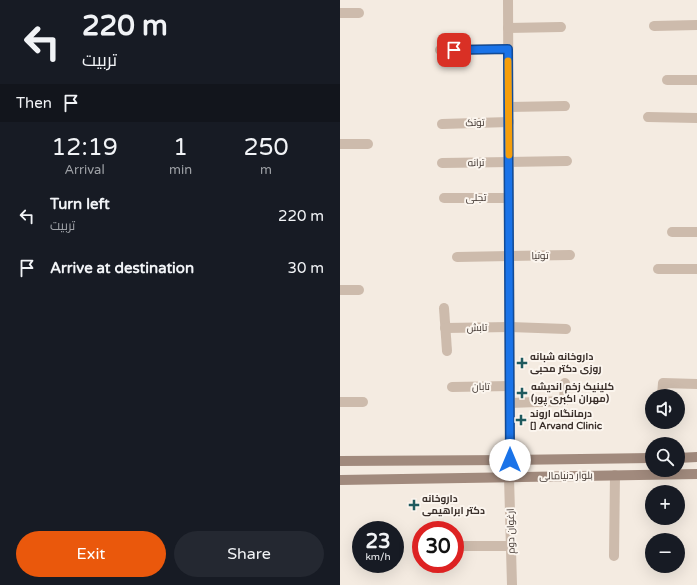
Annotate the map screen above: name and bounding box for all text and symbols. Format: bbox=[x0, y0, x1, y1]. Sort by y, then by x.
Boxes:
text: 220 m bbox=[82, 9, 168, 43]
icon: left bbox=[16, 16, 68, 68]
pin bbox=[437, 33, 471, 67]
icon: arrive bbox=[443, 39, 465, 61]
text: تربیت bbox=[82, 49, 117, 71]
icon: arrive bbox=[60, 92, 82, 114]
text: Then bbox=[16, 94, 52, 112]
street label: توتک bbox=[465, 117, 485, 129]
text: 12:19 bbox=[51, 133, 118, 162]
text: 1 bbox=[173, 133, 188, 162]
text: 250 bbox=[243, 133, 289, 162]
street label: ترانه bbox=[467, 157, 485, 169]
text: Arrival bbox=[64, 162, 105, 178]
text: min bbox=[169, 162, 192, 178]
text: m bbox=[260, 162, 272, 178]
street label: تجلی bbox=[466, 192, 487, 204]
text: Turn left bbox=[50, 195, 110, 213]
icon: left bbox=[16, 205, 38, 227]
text: 220 m bbox=[278, 207, 324, 225]
text: تربیت bbox=[50, 218, 75, 234]
street label: توتیا bbox=[531, 250, 549, 262]
icon: arrive bbox=[16, 257, 38, 279]
text: Arrive at destination bbox=[50, 259, 194, 277]
text: 30 m bbox=[287, 259, 324, 277]
street label: تابش bbox=[467, 322, 488, 334]
place label: داروخانه شبانه روزی دکتر محبی bbox=[530, 351, 601, 375]
marker: داروخانه شبانه روزی دکتر محبی bbox=[517, 358, 527, 368]
street label: تابان bbox=[472, 381, 490, 393]
place label: کلینیک زخم اندیشه (مهران اکبری پور) bbox=[531, 381, 614, 406]
marker: کلینیک زخم اندیشه (مهران اکبری پور) bbox=[516, 387, 528, 399]
map controls bbox=[645, 389, 685, 573]
button: sound bbox=[645, 389, 685, 429]
place label: درمانگاه اروند [] Arvand Clinic bbox=[530, 408, 603, 432]
marker: درمانگاه اروند [] Arvand Clinic bbox=[515, 414, 527, 426]
button: search bbox=[645, 437, 685, 477]
position arrow bbox=[489, 439, 531, 481]
street label: بلوار دنیامالی bbox=[539, 470, 593, 482]
button: + bbox=[645, 485, 685, 525]
place label: داروخانه دکتر ابراهیمی bbox=[422, 493, 485, 517]
marker: داروخانه دکتر ابراهیمی bbox=[409, 500, 419, 510]
street label: ارغوان دوم bbox=[505, 508, 518, 554]
speed limit sign: 30 bbox=[412, 521, 464, 573]
text: 23 bbox=[365, 530, 391, 554]
button: Exit bbox=[16, 531, 166, 577]
button: Share bbox=[174, 531, 324, 577]
button: − bbox=[645, 533, 685, 573]
text: km/h bbox=[365, 551, 391, 563]

